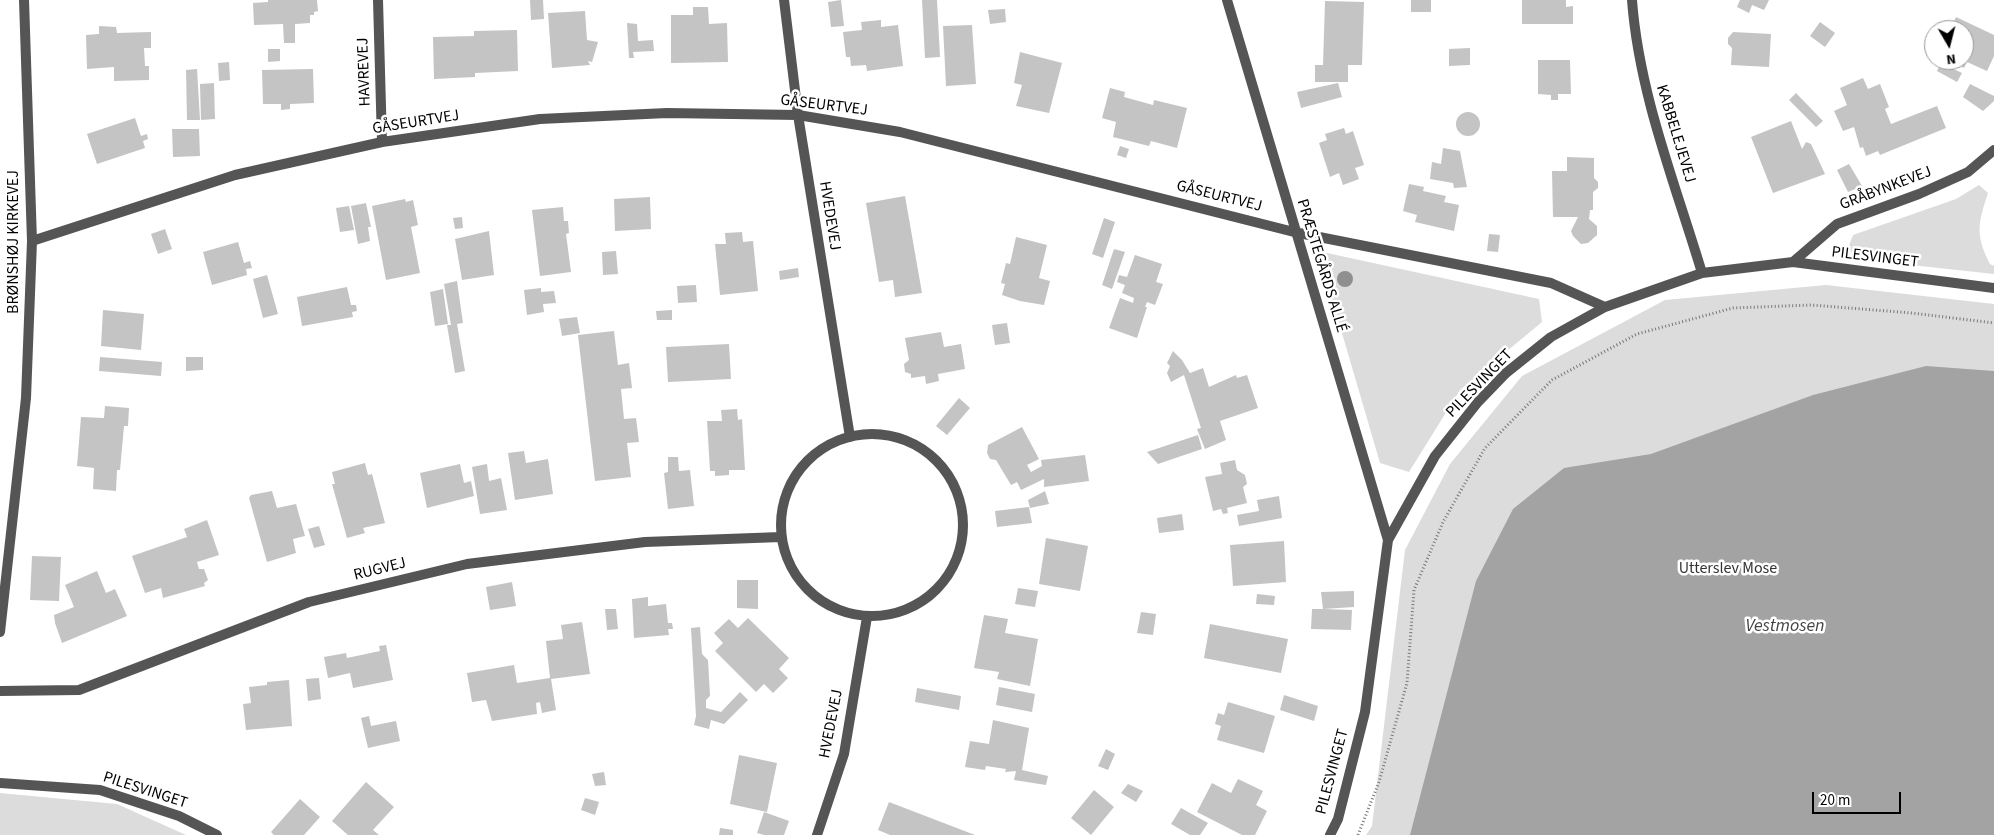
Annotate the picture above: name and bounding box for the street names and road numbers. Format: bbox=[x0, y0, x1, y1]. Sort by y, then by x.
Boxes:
street label: HAVREVEJ bbox=[354, 37, 376, 107]
street label: KABBELEJEVEJ bbox=[1651, 83, 1699, 185]
street label: GÅSEURTVEJ bbox=[779, 91, 869, 121]
street label: GÅSEURTVEJ bbox=[371, 107, 461, 139]
street label: GRÅBYNKEVEJ bbox=[1837, 163, 1935, 215]
street label: BRØNSHØJ KIRKEVEJ bbox=[4, 170, 24, 314]
street label: GÅSEURTVEJ bbox=[1174, 177, 1264, 217]
street label: HVEDEVEJ bbox=[814, 180, 844, 252]
street label: PRÆSTEGÅRDS ALLÉ bbox=[1292, 197, 1350, 335]
street label: PILESVINGET bbox=[1830, 243, 1920, 273]
street label: PILESVINGET bbox=[1443, 346, 1517, 422]
street label: RUGVEJ bbox=[352, 554, 408, 586]
street label: HVEDEVEJ bbox=[816, 688, 848, 760]
street label: PILESVINGET bbox=[1312, 727, 1354, 817]
street label: PILESVINGET bbox=[100, 768, 190, 814]

